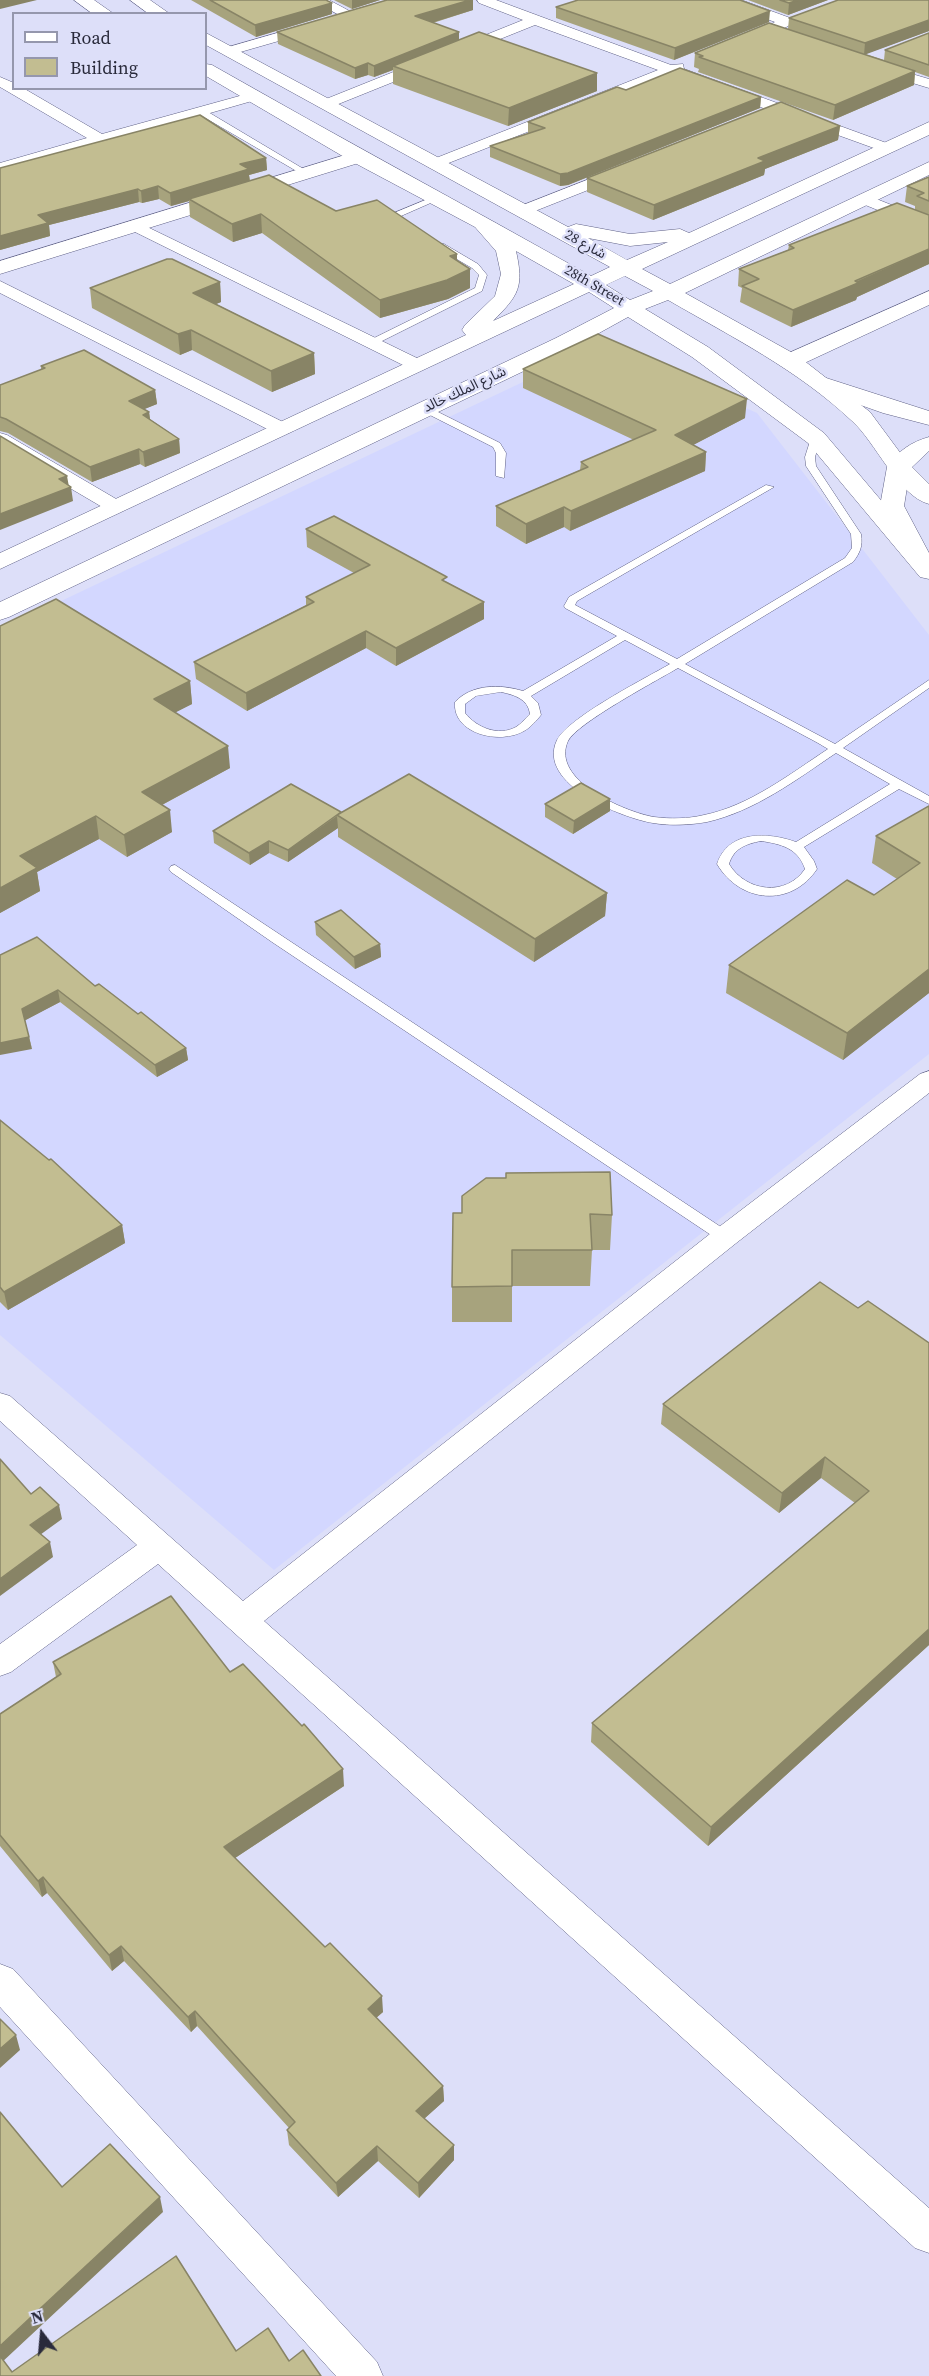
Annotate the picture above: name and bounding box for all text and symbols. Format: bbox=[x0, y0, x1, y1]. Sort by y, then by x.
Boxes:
legend bbox=[12, 12, 207, 90]
text: Road bbox=[70, 25, 111, 50]
text: Building bbox=[70, 55, 138, 80]
street label: شارع 28 bbox=[561, 227, 609, 263]
street label: 28th Street bbox=[561, 262, 627, 310]
street label: شارع الملك خالد bbox=[421, 363, 509, 417]
north arrow bbox=[12, 2304, 72, 2364]
text: N bbox=[28, 2305, 46, 2329]

